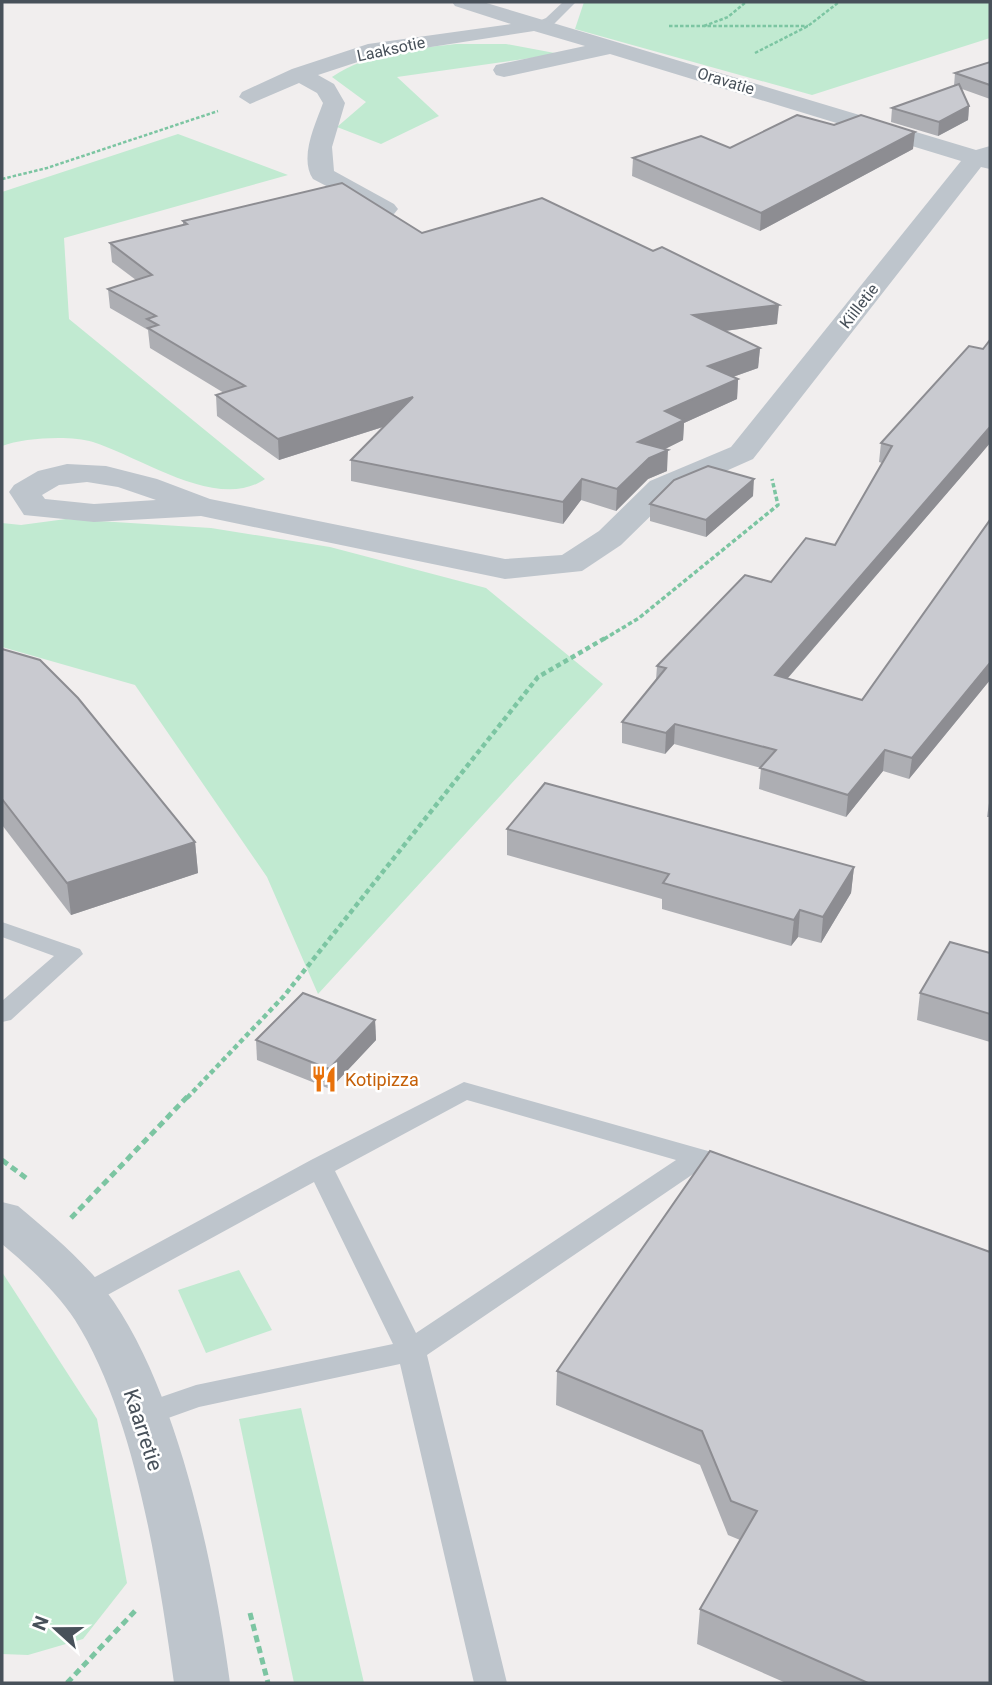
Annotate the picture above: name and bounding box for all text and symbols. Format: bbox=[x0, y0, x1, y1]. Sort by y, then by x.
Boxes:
street label: Laaksotie bbox=[355, 33, 427, 65]
street label: Oravatie bbox=[695, 63, 757, 99]
street label: Kiilletie bbox=[836, 280, 882, 332]
restaurant icon: Kotipizza bbox=[309, 1064, 339, 1094]
place label: Kotipizza bbox=[345, 1069, 419, 1090]
street label: Kaarretie bbox=[119, 1386, 167, 1474]
north arrow bbox=[21, 1594, 91, 1664]
text: N bbox=[27, 1613, 54, 1633]

